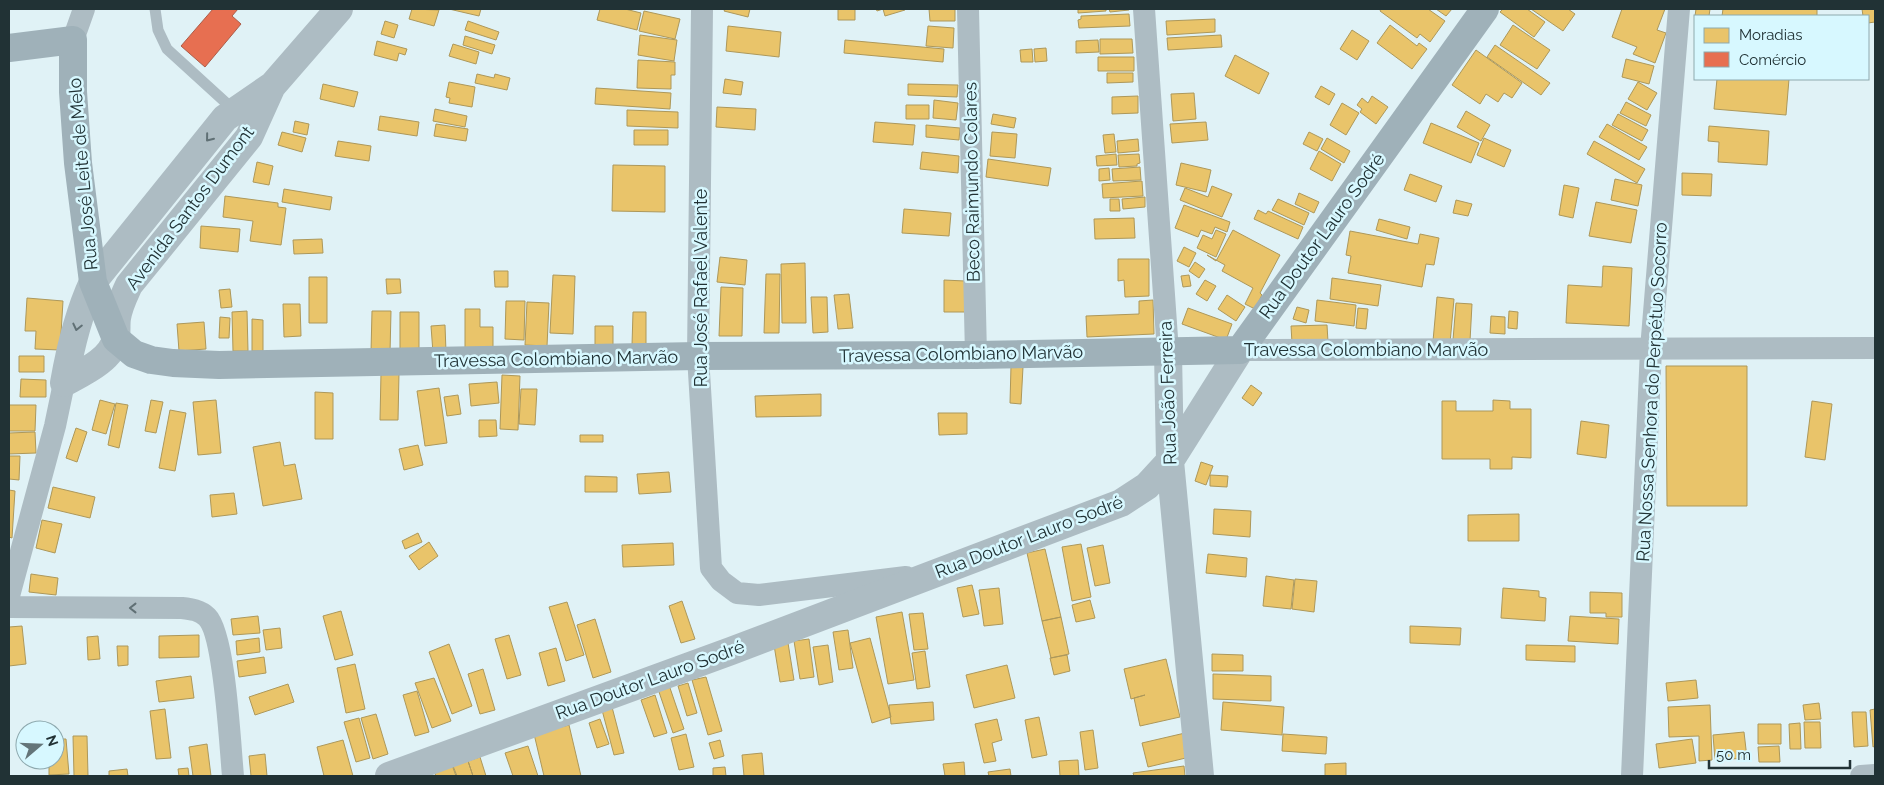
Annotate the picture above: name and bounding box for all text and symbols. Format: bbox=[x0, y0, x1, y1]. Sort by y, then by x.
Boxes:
legend bbox=[1694, 15, 1869, 80]
text: Moradias bbox=[1739, 26, 1802, 44]
text: Comércio bbox=[1739, 51, 1806, 69]
street label: Rua José Leite de Melo bbox=[64, 77, 101, 271]
street label: Beco Raimundo Colares bbox=[959, 81, 984, 282]
street label: Avenida Santos Dumont bbox=[121, 122, 258, 294]
one-way arrow bbox=[206, 132, 214, 141]
street label: Rua Doutor Lauro Sodré bbox=[1254, 148, 1389, 323]
street label: Rua José Rafael Valente bbox=[690, 188, 711, 387]
street label: Rua Nossa Senhora do Perpétuo Socorro bbox=[1632, 221, 1671, 562]
street label: Rua João Ferreira bbox=[1154, 321, 1181, 465]
one-way arrow bbox=[72, 322, 83, 331]
street label: Travessa Colombiano Marvão bbox=[1244, 339, 1488, 360]
street label: Travessa Colombiano Marvão bbox=[839, 341, 1084, 366]
street label: Travessa Colombiano Marvão bbox=[434, 346, 679, 371]
street label: Rua Doutor Lauro Sodré bbox=[932, 491, 1126, 582]
one-way arrow bbox=[129, 603, 136, 613]
street label: Rua Doutor Lauro Sodré bbox=[552, 635, 748, 724]
north arrow bbox=[15, 720, 65, 770]
text: N bbox=[43, 733, 62, 748]
scale bar bbox=[1709, 738, 1850, 770]
text: 50 m bbox=[1716, 746, 1751, 764]

